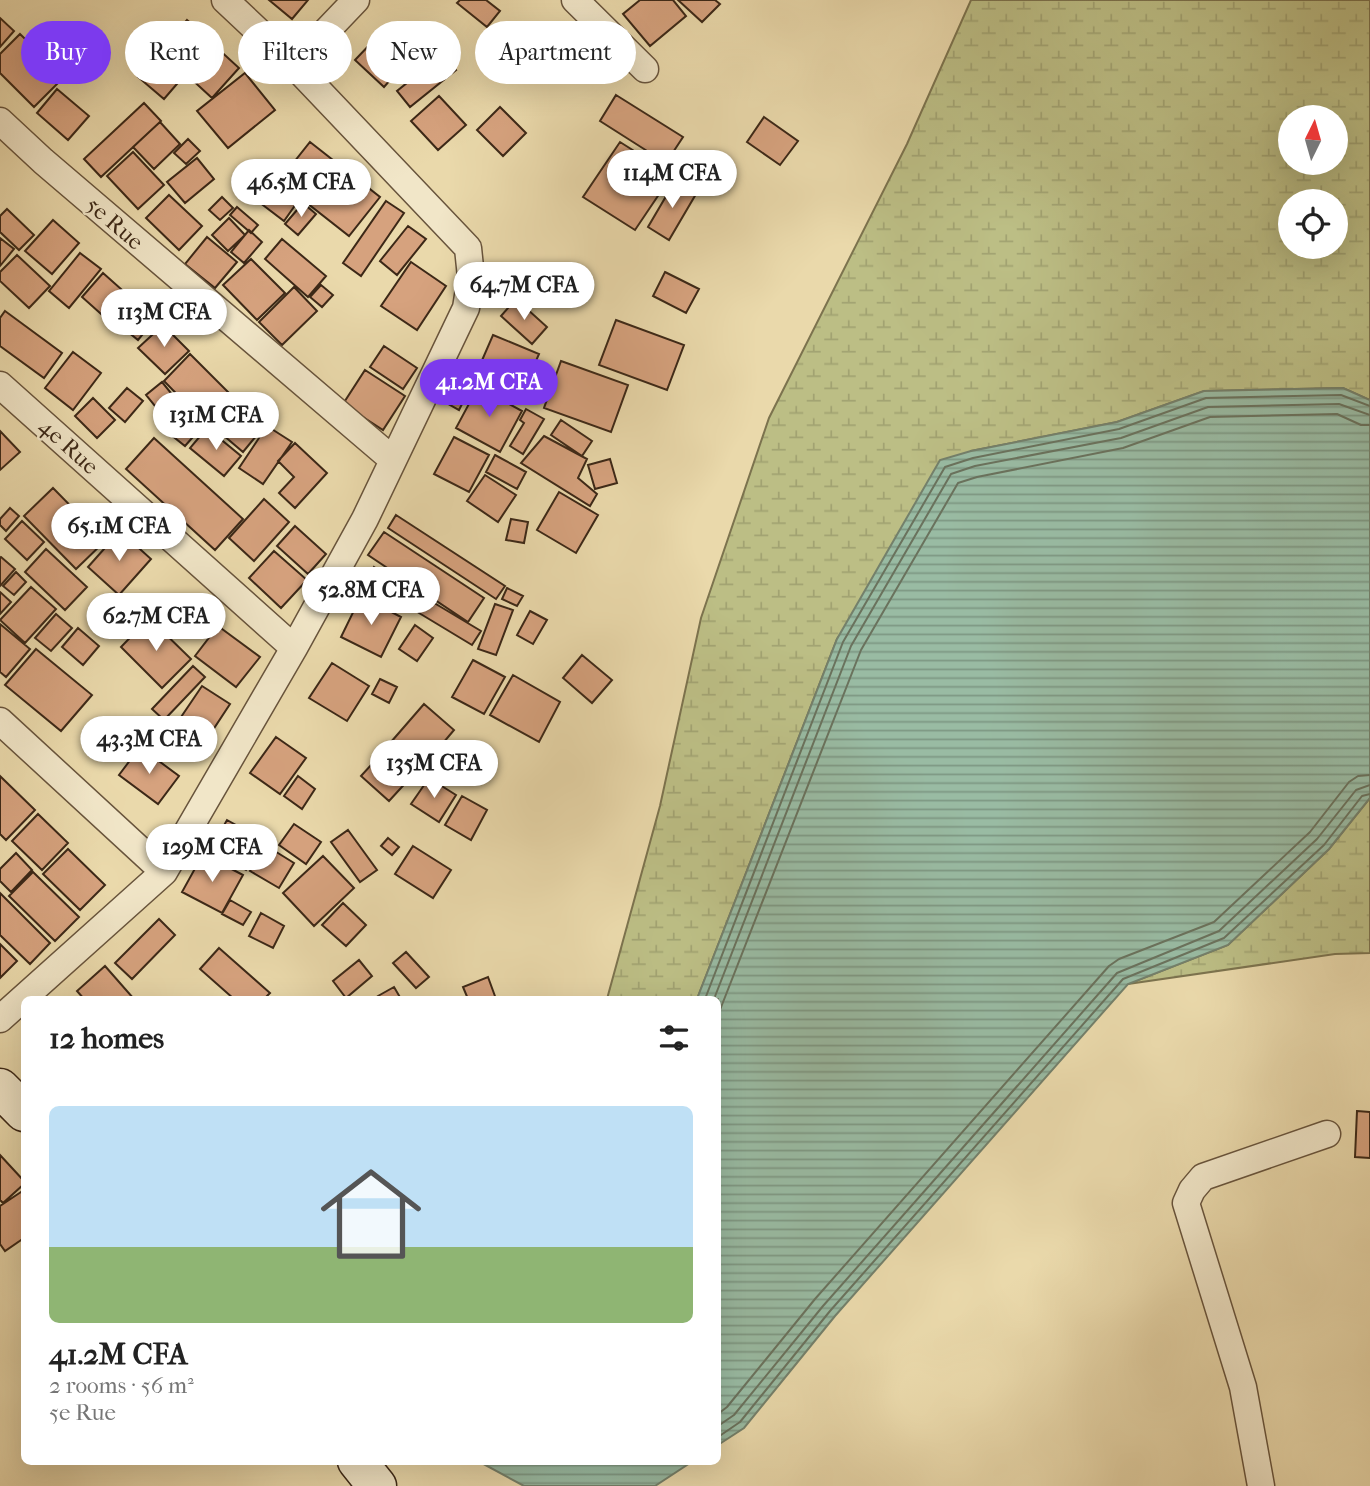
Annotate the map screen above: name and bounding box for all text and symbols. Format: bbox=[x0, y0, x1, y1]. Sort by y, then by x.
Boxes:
chip: Buy bbox=[21, 21, 111, 84]
chip: Rent bbox=[125, 21, 224, 84]
chip: Filters bbox=[238, 21, 352, 84]
chip: New bbox=[366, 21, 461, 84]
chip: Apartment bbox=[475, 21, 636, 84]
north arrow bbox=[1278, 105, 1348, 175]
map controls bbox=[1278, 105, 1348, 259]
pin: 114M CFA bbox=[600, 150, 744, 210]
text: 114M CFA bbox=[623, 159, 721, 186]
pin: 46.5M CFA bbox=[221, 160, 381, 219]
text: 46.5M CFA bbox=[247, 168, 355, 195]
button: locate bbox=[1278, 189, 1348, 259]
street label: 5e Rue bbox=[81, 191, 149, 255]
pin: 64.7M CFA bbox=[444, 262, 604, 322]
text: 64.7M CFA bbox=[469, 271, 579, 298]
pin: 113M CFA bbox=[92, 290, 236, 349]
text: 113M CFA bbox=[117, 298, 211, 325]
pin: 41.2M CFA bbox=[409, 360, 569, 419]
text: 41.2M CFA bbox=[436, 368, 542, 395]
pin: 131M CFA bbox=[144, 392, 288, 452]
text: 131M CFA bbox=[169, 401, 263, 428]
street label: 4e Rue bbox=[33, 413, 104, 480]
pin: 65.1M CFA bbox=[39, 504, 199, 563]
text: 65.1M CFA bbox=[67, 512, 171, 539]
pin: 52.8M CFA bbox=[291, 568, 451, 627]
text: 52.8M CFA bbox=[318, 576, 424, 603]
pin: 62.7M CFA bbox=[76, 594, 236, 653]
text: 62.7M CFA bbox=[103, 602, 209, 629]
pin: 43.3M CFA bbox=[69, 716, 229, 776]
text: 43.3M CFA bbox=[96, 725, 202, 752]
pin: 135M CFA bbox=[362, 740, 506, 800]
text: 135M CFA bbox=[386, 749, 482, 776]
pin: 129M CFA bbox=[140, 824, 284, 884]
text: 129M CFA bbox=[162, 833, 262, 860]
icon: filters bbox=[655, 1019, 693, 1057]
text: 12 homes bbox=[49, 1021, 164, 1056]
icon: home bbox=[308, 1151, 434, 1277]
text: 41.2M CFA bbox=[49, 1337, 188, 1372]
text: 2 rooms · 56 m² bbox=[49, 1372, 194, 1399]
text: 5e Rue bbox=[49, 1399, 116, 1426]

